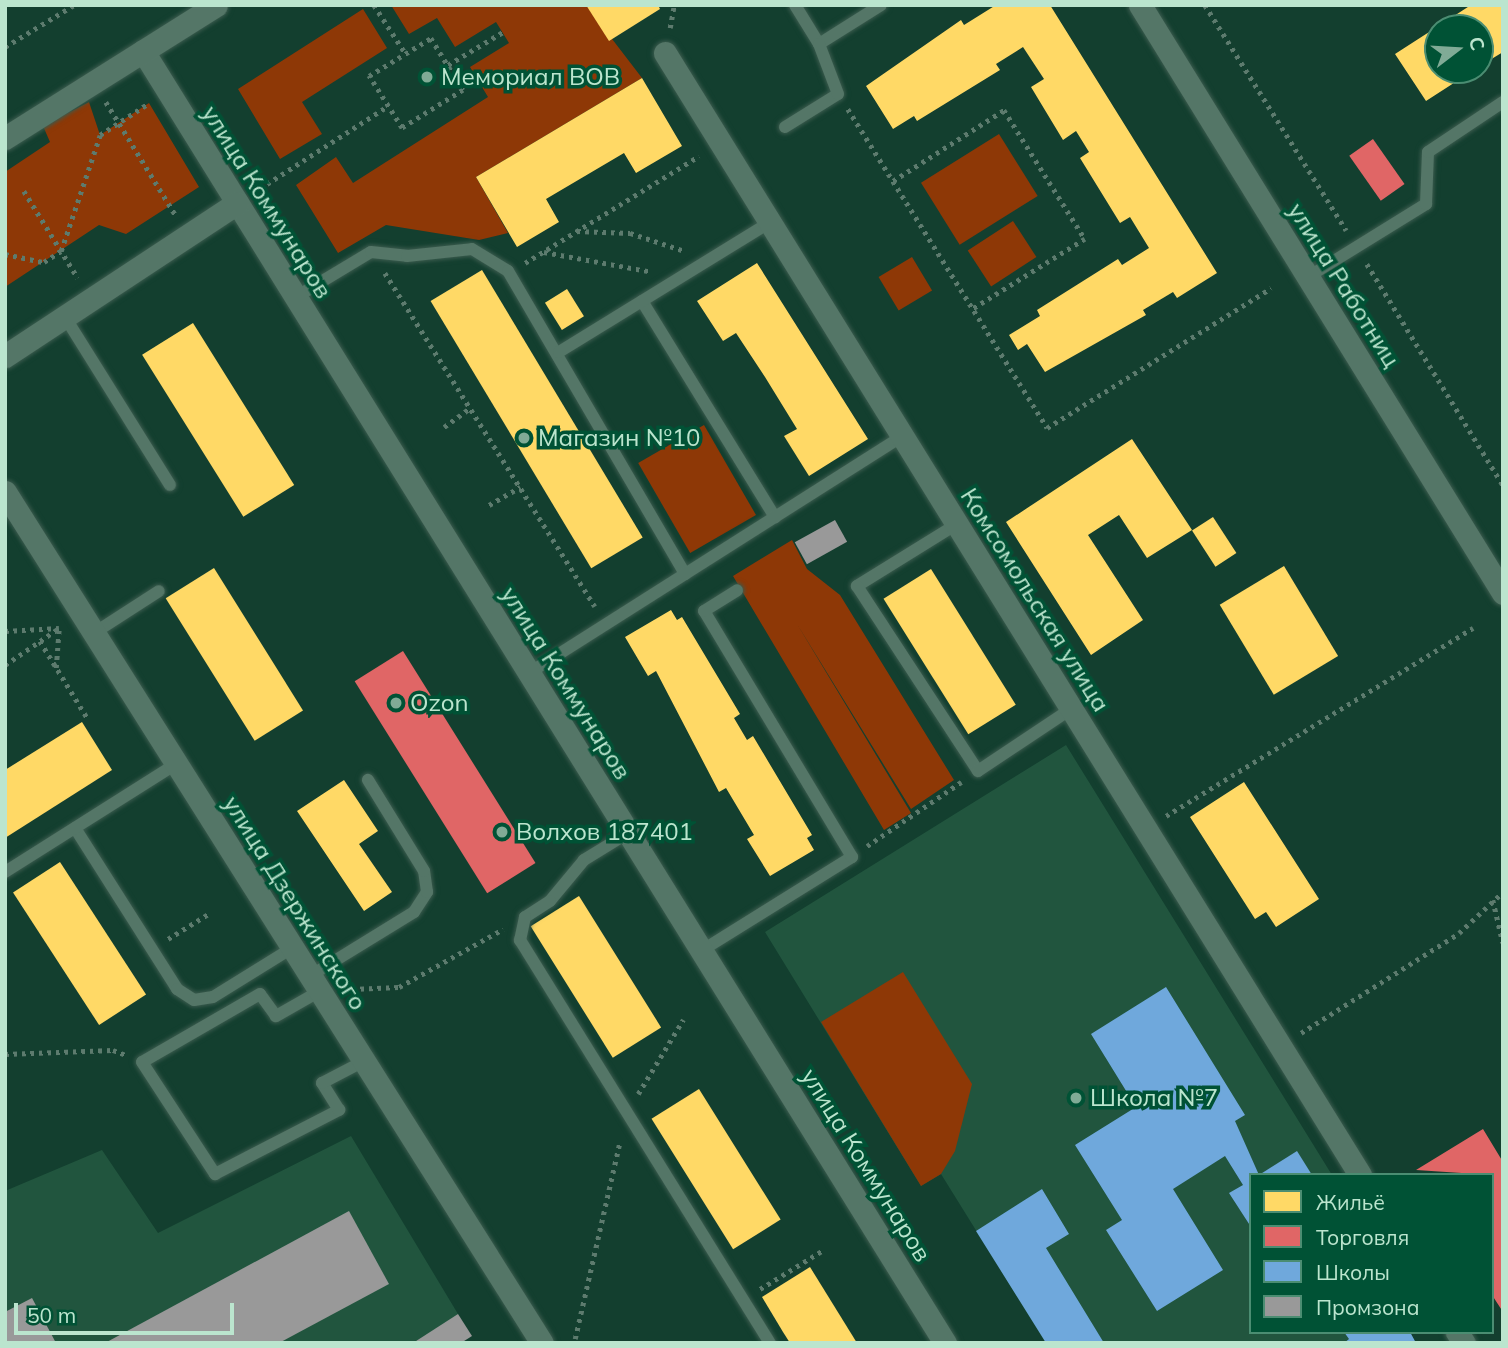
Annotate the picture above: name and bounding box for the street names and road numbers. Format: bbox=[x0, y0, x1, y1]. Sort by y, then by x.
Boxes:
street label: улица Коммунаров bbox=[196, 100, 338, 304]
street label: улица Работниц bbox=[1282, 198, 1406, 372]
street label: Комсомольская улица bbox=[954, 483, 1116, 717]
street label: улица Коммунаров bbox=[495, 581, 637, 785]
street label: улица Дзержинского bbox=[217, 791, 373, 1015]
street label: улица Коммунаров bbox=[795, 1063, 937, 1267]

